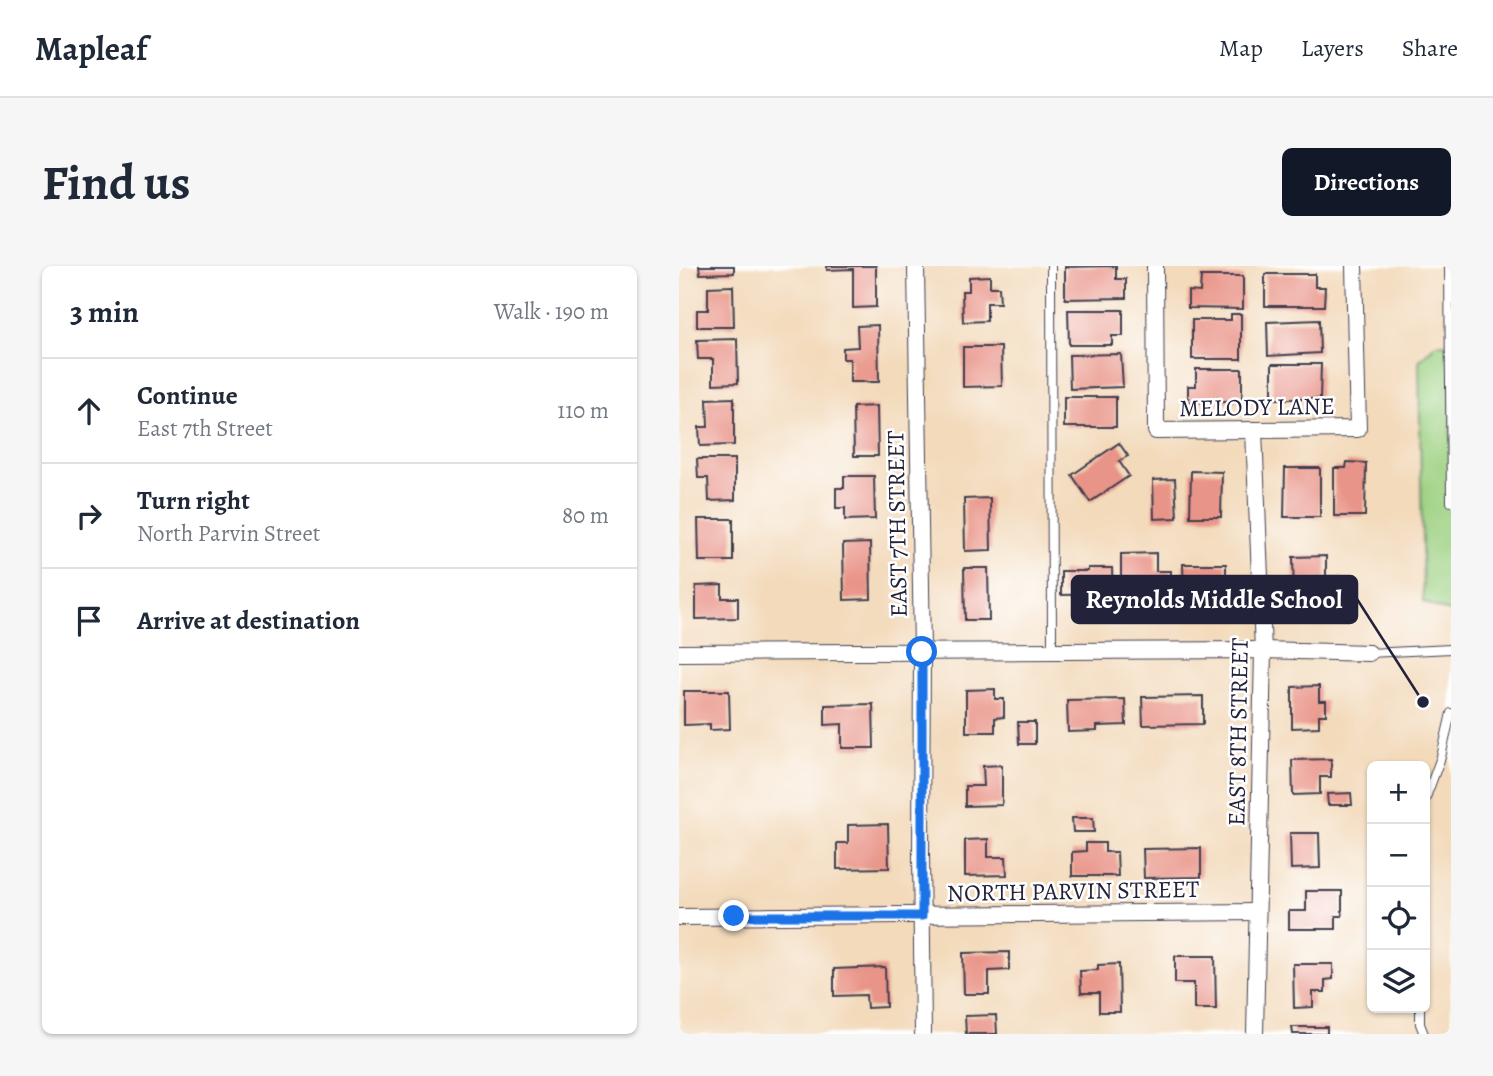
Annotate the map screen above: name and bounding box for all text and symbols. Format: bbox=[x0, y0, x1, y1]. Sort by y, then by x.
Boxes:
text: Mapleaf bbox=[35, 26, 147, 71]
text: Map bbox=[1219, 32, 1263, 64]
text: Layers bbox=[1301, 32, 1364, 64]
text: Share bbox=[1402, 32, 1458, 64]
button: Directions bbox=[1282, 148, 1451, 216]
text: Find us bbox=[42, 149, 190, 216]
text: 3 min bbox=[70, 292, 139, 332]
text: Walk · 190 m bbox=[494, 296, 609, 327]
text: Continue bbox=[137, 378, 238, 413]
street label: MELODY LANE bbox=[1179, 390, 1335, 424]
icon: ahead bbox=[70, 392, 108, 430]
text: 110 m bbox=[557, 395, 609, 426]
text: East 7th Street bbox=[137, 413, 273, 444]
street label: EAST 7TH STREET bbox=[879, 430, 915, 618]
text: Turn right bbox=[137, 483, 250, 518]
icon: right bbox=[70, 497, 108, 535]
text: 80 m bbox=[562, 500, 609, 531]
text: North Parvin Street bbox=[137, 518, 320, 549]
callout: Reynolds Middle School bbox=[1072, 576, 1357, 623]
text: Reynolds Middle School bbox=[1085, 582, 1343, 617]
icon: arrive bbox=[70, 602, 108, 640]
text: Arrive at destination bbox=[137, 603, 360, 638]
route start bbox=[906, 636, 937, 667]
street label: EAST 8TH STREET bbox=[1220, 638, 1256, 826]
map controls bbox=[1367, 761, 1430, 1013]
button: + bbox=[1367, 761, 1430, 824]
button: − bbox=[1367, 824, 1430, 887]
street label: NORTH PARVIN STREET bbox=[947, 873, 1199, 909]
button: locate bbox=[1367, 887, 1430, 950]
route end bbox=[718, 900, 749, 931]
button: layers bbox=[1367, 950, 1430, 1013]

